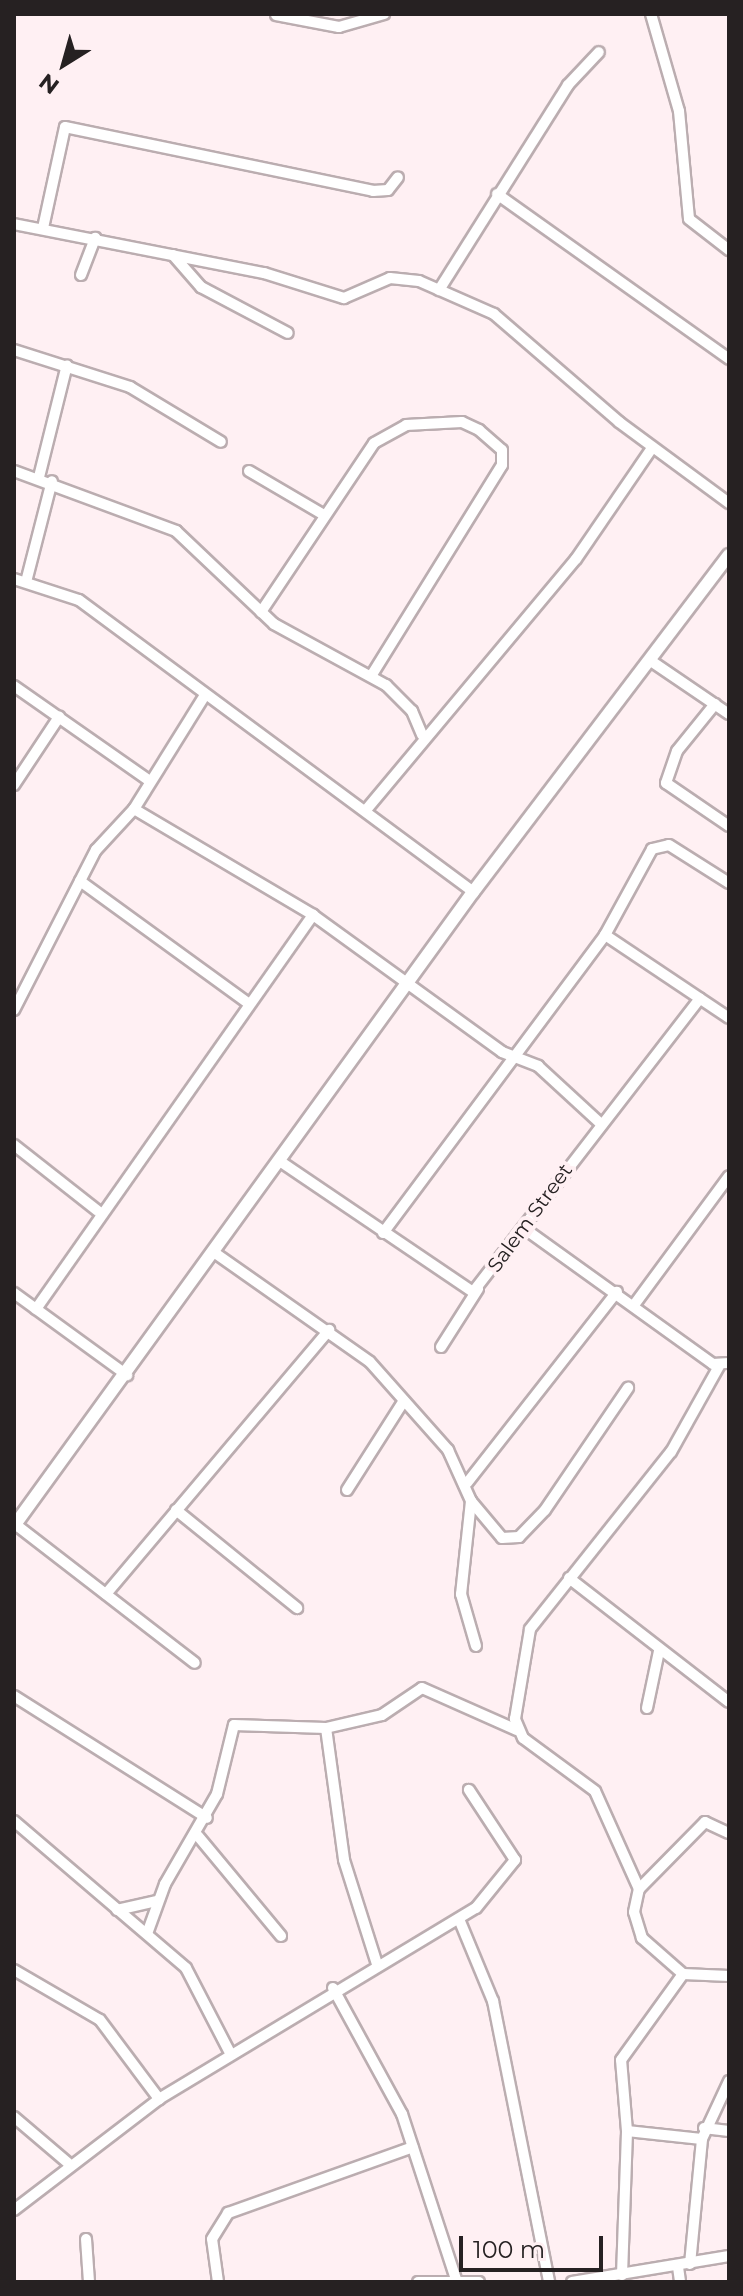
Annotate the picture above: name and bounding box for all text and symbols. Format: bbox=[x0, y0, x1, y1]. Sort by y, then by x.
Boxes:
north arrow bbox=[24, 24, 104, 104]
text: N bbox=[34, 67, 64, 100]
street label: Salem Street bbox=[483, 1159, 577, 1277]
scale bar bbox=[463, 2220, 607, 2270]
text: 100 m bbox=[473, 2235, 545, 2264]

